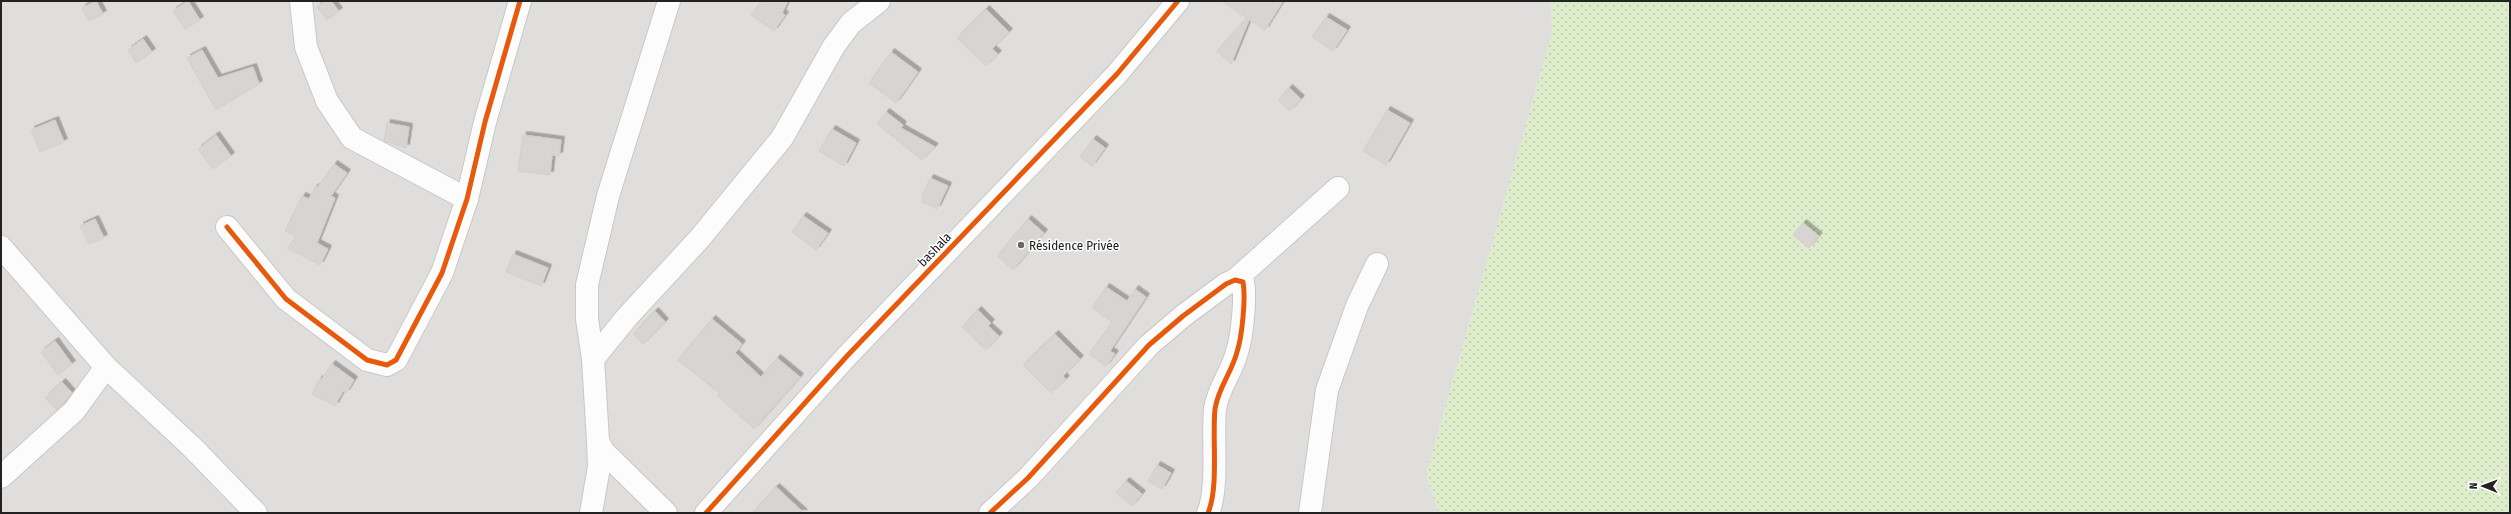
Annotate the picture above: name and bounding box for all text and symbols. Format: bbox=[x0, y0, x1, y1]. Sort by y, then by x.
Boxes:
street label: bashala bbox=[915, 229, 954, 269]
place label: Résidence Privée bbox=[1029, 238, 1119, 253]
marker: Résidence Privée bbox=[1016, 240, 1026, 250]
north arrow bbox=[2463, 466, 2503, 506]
text: N bbox=[2467, 482, 2480, 489]

